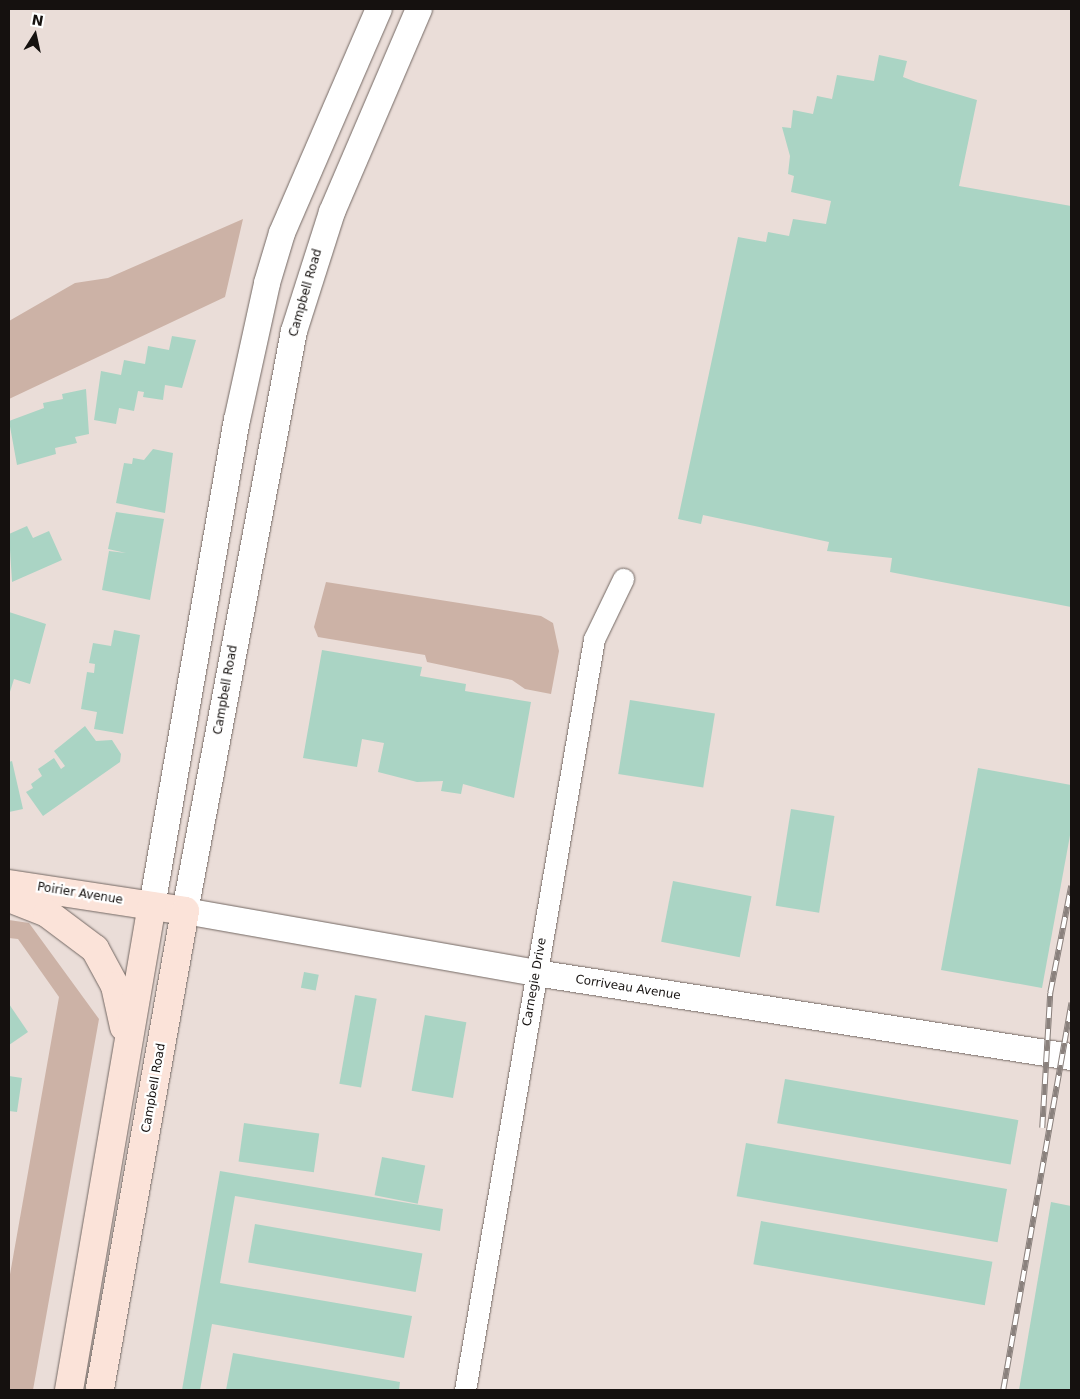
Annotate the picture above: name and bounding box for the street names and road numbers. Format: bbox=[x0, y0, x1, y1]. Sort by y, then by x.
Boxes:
street label: Campbell Road bbox=[287, 247, 325, 339]
street label: Campbell Road bbox=[211, 644, 241, 736]
street label: Poirier Avenue bbox=[36, 880, 124, 908]
street label: Carnegie Drive bbox=[520, 937, 550, 1027]
street label: Corriveau Avenue bbox=[574, 973, 682, 1003]
street label: Campbell Road bbox=[139, 1042, 169, 1134]

